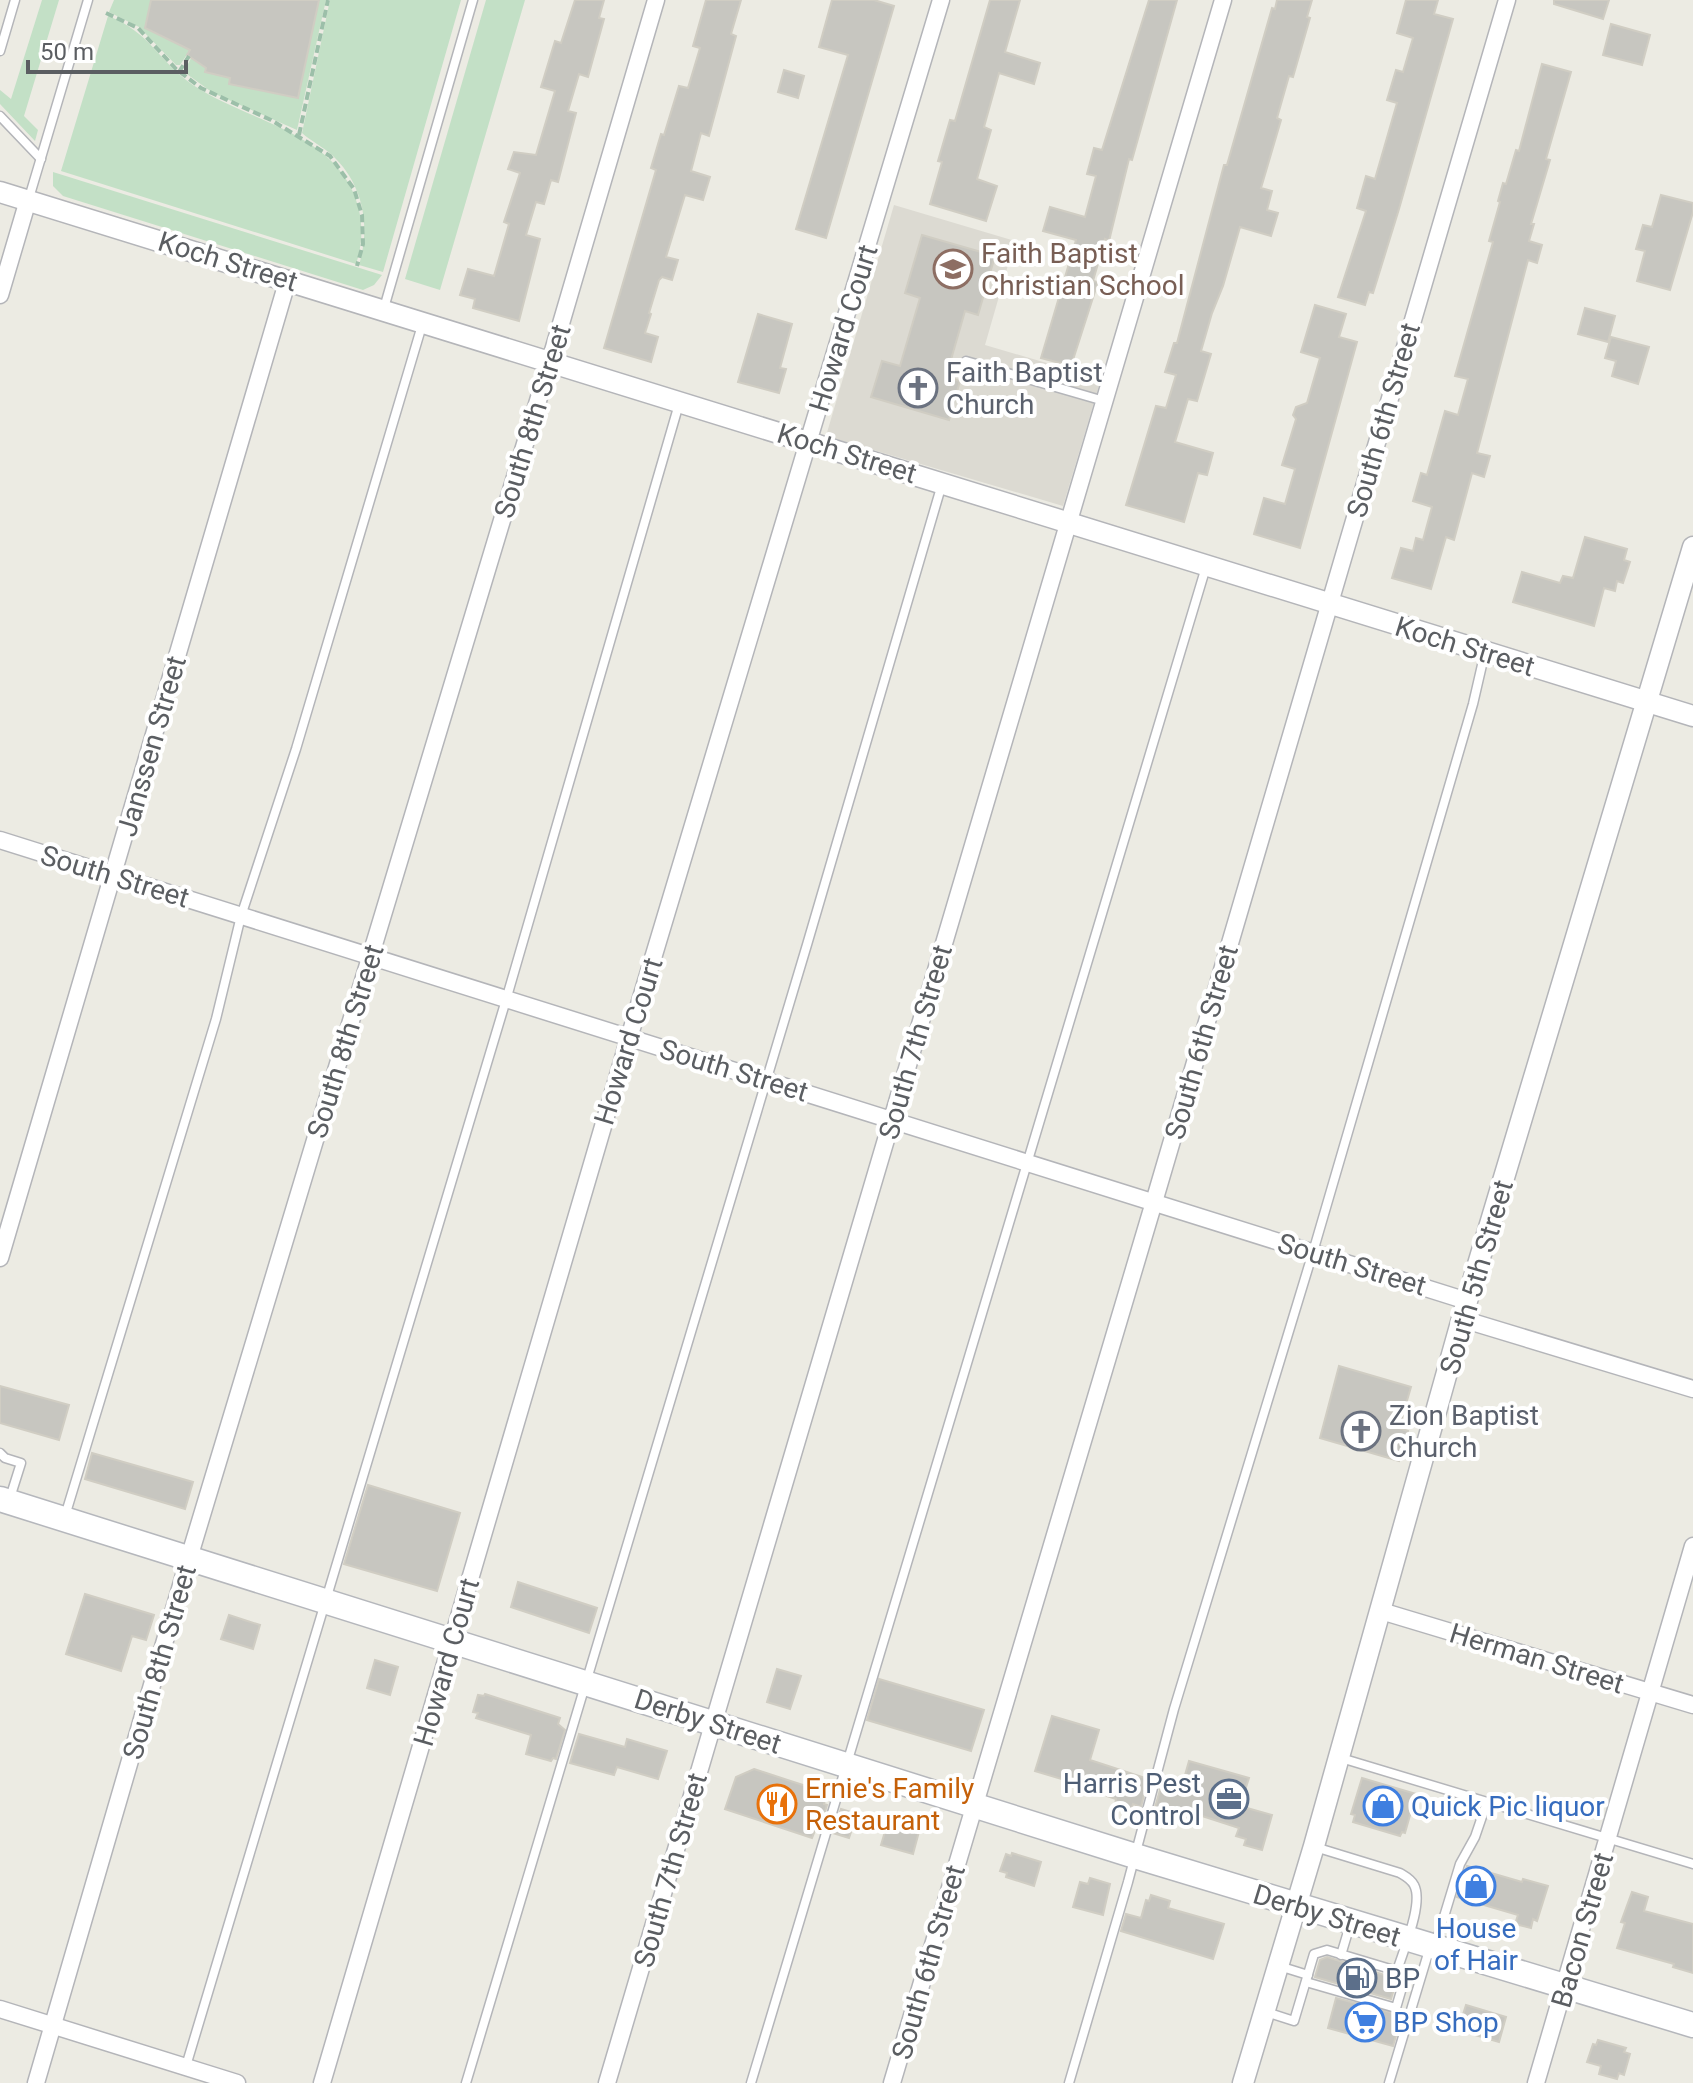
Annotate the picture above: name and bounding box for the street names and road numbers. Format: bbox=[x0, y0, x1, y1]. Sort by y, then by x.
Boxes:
street label: Koch Street bbox=[154, 225, 302, 298]
street label: Howard Court bbox=[802, 241, 885, 416]
street label: South 6th Street bbox=[1340, 319, 1427, 521]
street label: South 8th Street bbox=[487, 320, 578, 522]
street label: Koch Street bbox=[773, 417, 921, 490]
street label: Koch Street bbox=[1391, 610, 1539, 683]
street label: Janssen Street bbox=[110, 652, 193, 840]
street label: South Street bbox=[37, 838, 193, 915]
street label: South 8th Street bbox=[300, 940, 391, 1142]
street label: South 7th Street bbox=[872, 941, 959, 1143]
street label: South 6th Street bbox=[1158, 941, 1245, 1143]
street label: Howard Court bbox=[587, 954, 670, 1129]
street label: South Street bbox=[656, 1032, 812, 1109]
street label: South 5th Street bbox=[1433, 1176, 1520, 1378]
street label: South Street bbox=[1274, 1226, 1430, 1303]
street label: South 8th Street bbox=[116, 1561, 203, 1763]
street label: Howard Court bbox=[407, 1574, 486, 1750]
street label: Herman Street bbox=[1446, 1616, 1628, 1701]
street label: Derby Street bbox=[630, 1682, 785, 1761]
street label: South 7th Street bbox=[627, 1769, 714, 1971]
street label: Bacon Street bbox=[1545, 1849, 1620, 2011]
street label: South 6th Street bbox=[885, 1861, 972, 2063]
street label: Derby Street bbox=[1249, 1877, 1405, 1954]

